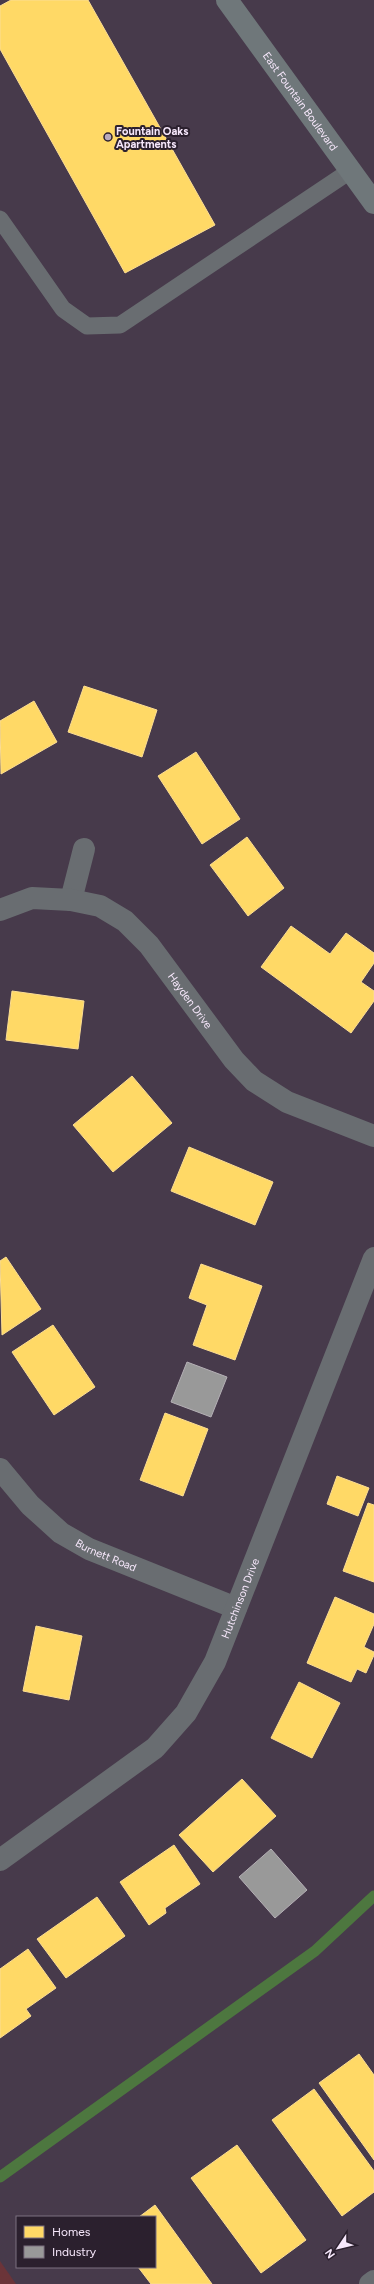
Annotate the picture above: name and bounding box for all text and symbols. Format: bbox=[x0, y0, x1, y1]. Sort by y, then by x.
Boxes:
street label: East Fountain Boulevard bbox=[260, 50, 340, 153]
place label: Fountain Oaks Apartments bbox=[116, 125, 188, 151]
marker: Fountain Oaks Apartments bbox=[103, 132, 113, 142]
street label: Hayden Drive bbox=[165, 970, 215, 1031]
street label: Burnett Road bbox=[73, 1537, 138, 1574]
street label: Hutchinson Drive bbox=[219, 1557, 262, 1641]
legend bbox=[16, 2216, 156, 2268]
text: Homes bbox=[52, 2225, 91, 2239]
north arrow bbox=[318, 2228, 358, 2268]
text: Industry bbox=[52, 2245, 97, 2259]
text: N bbox=[322, 2246, 338, 2261]

